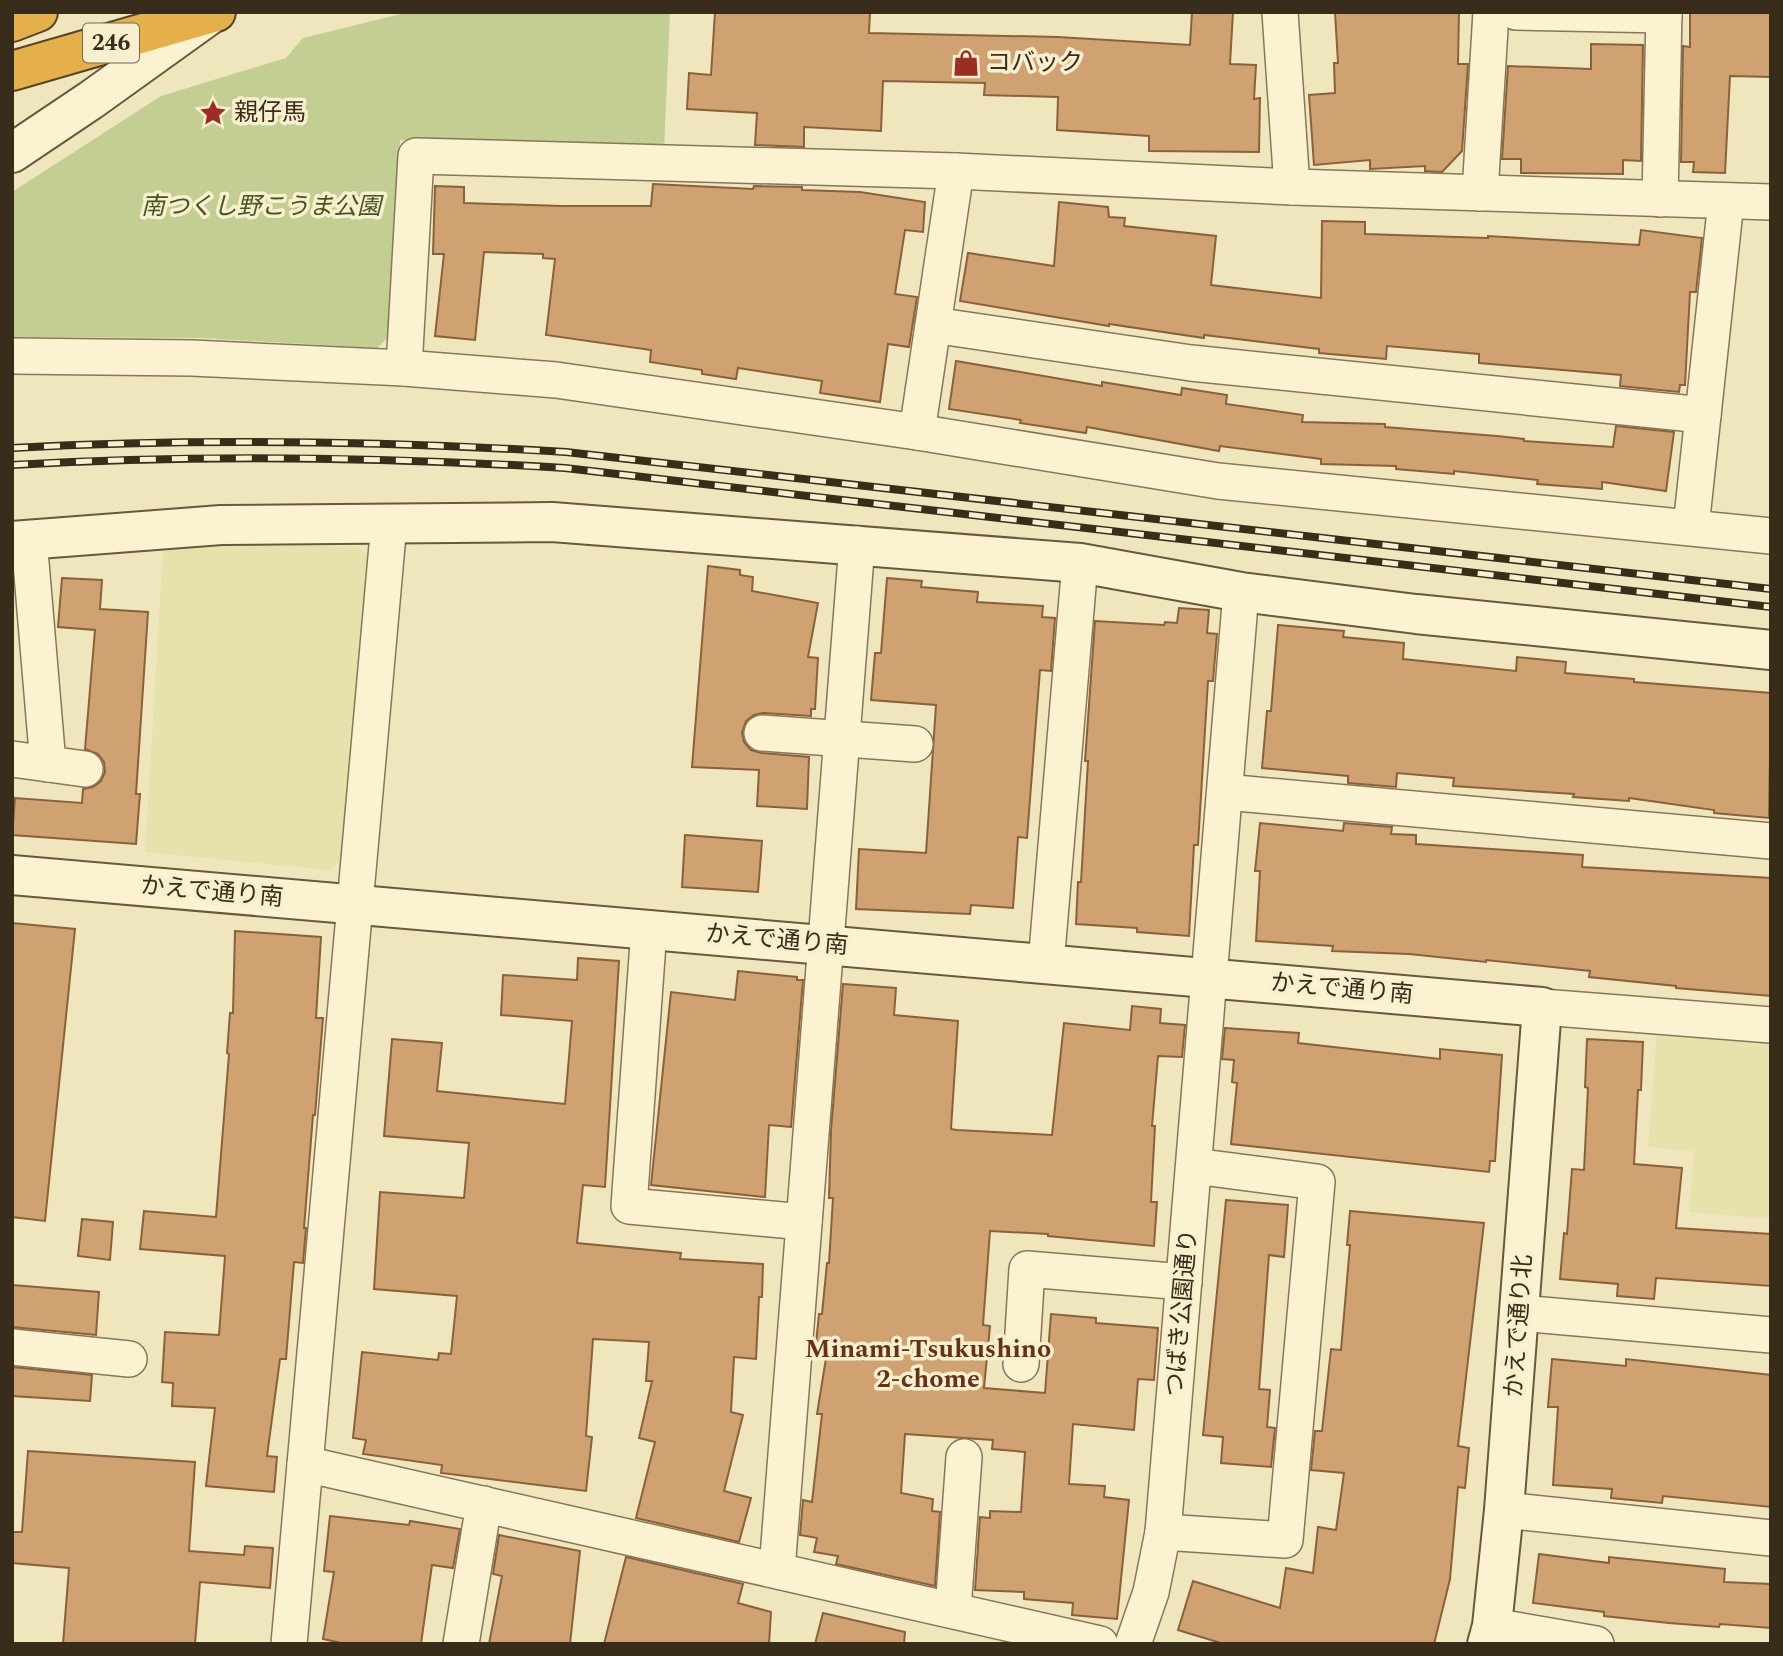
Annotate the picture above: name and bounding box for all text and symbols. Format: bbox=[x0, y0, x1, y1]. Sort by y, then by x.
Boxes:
road number: 246 bbox=[83, 24, 139, 62]
place label: コバック bbox=[987, 45, 1083, 81]
shop icon: コバック bbox=[951, 48, 981, 78]
place label: 親仔馬 bbox=[234, 95, 306, 131]
place icon: 親仔馬 bbox=[198, 98, 228, 128]
park label: 南つくし野こうま公園 bbox=[141, 189, 384, 225]
street label: かえで通り南 bbox=[139, 868, 285, 916]
street label: かえで通り南 bbox=[704, 916, 850, 964]
street label: かえで通り南 bbox=[1269, 965, 1415, 1013]
street label: つばき公園通り bbox=[1157, 1228, 1207, 1398]
street label: かえで通り北 bbox=[1496, 1253, 1542, 1399]
district label: Minami-Tsukushino 2-chome bbox=[805, 1329, 1051, 1399]

